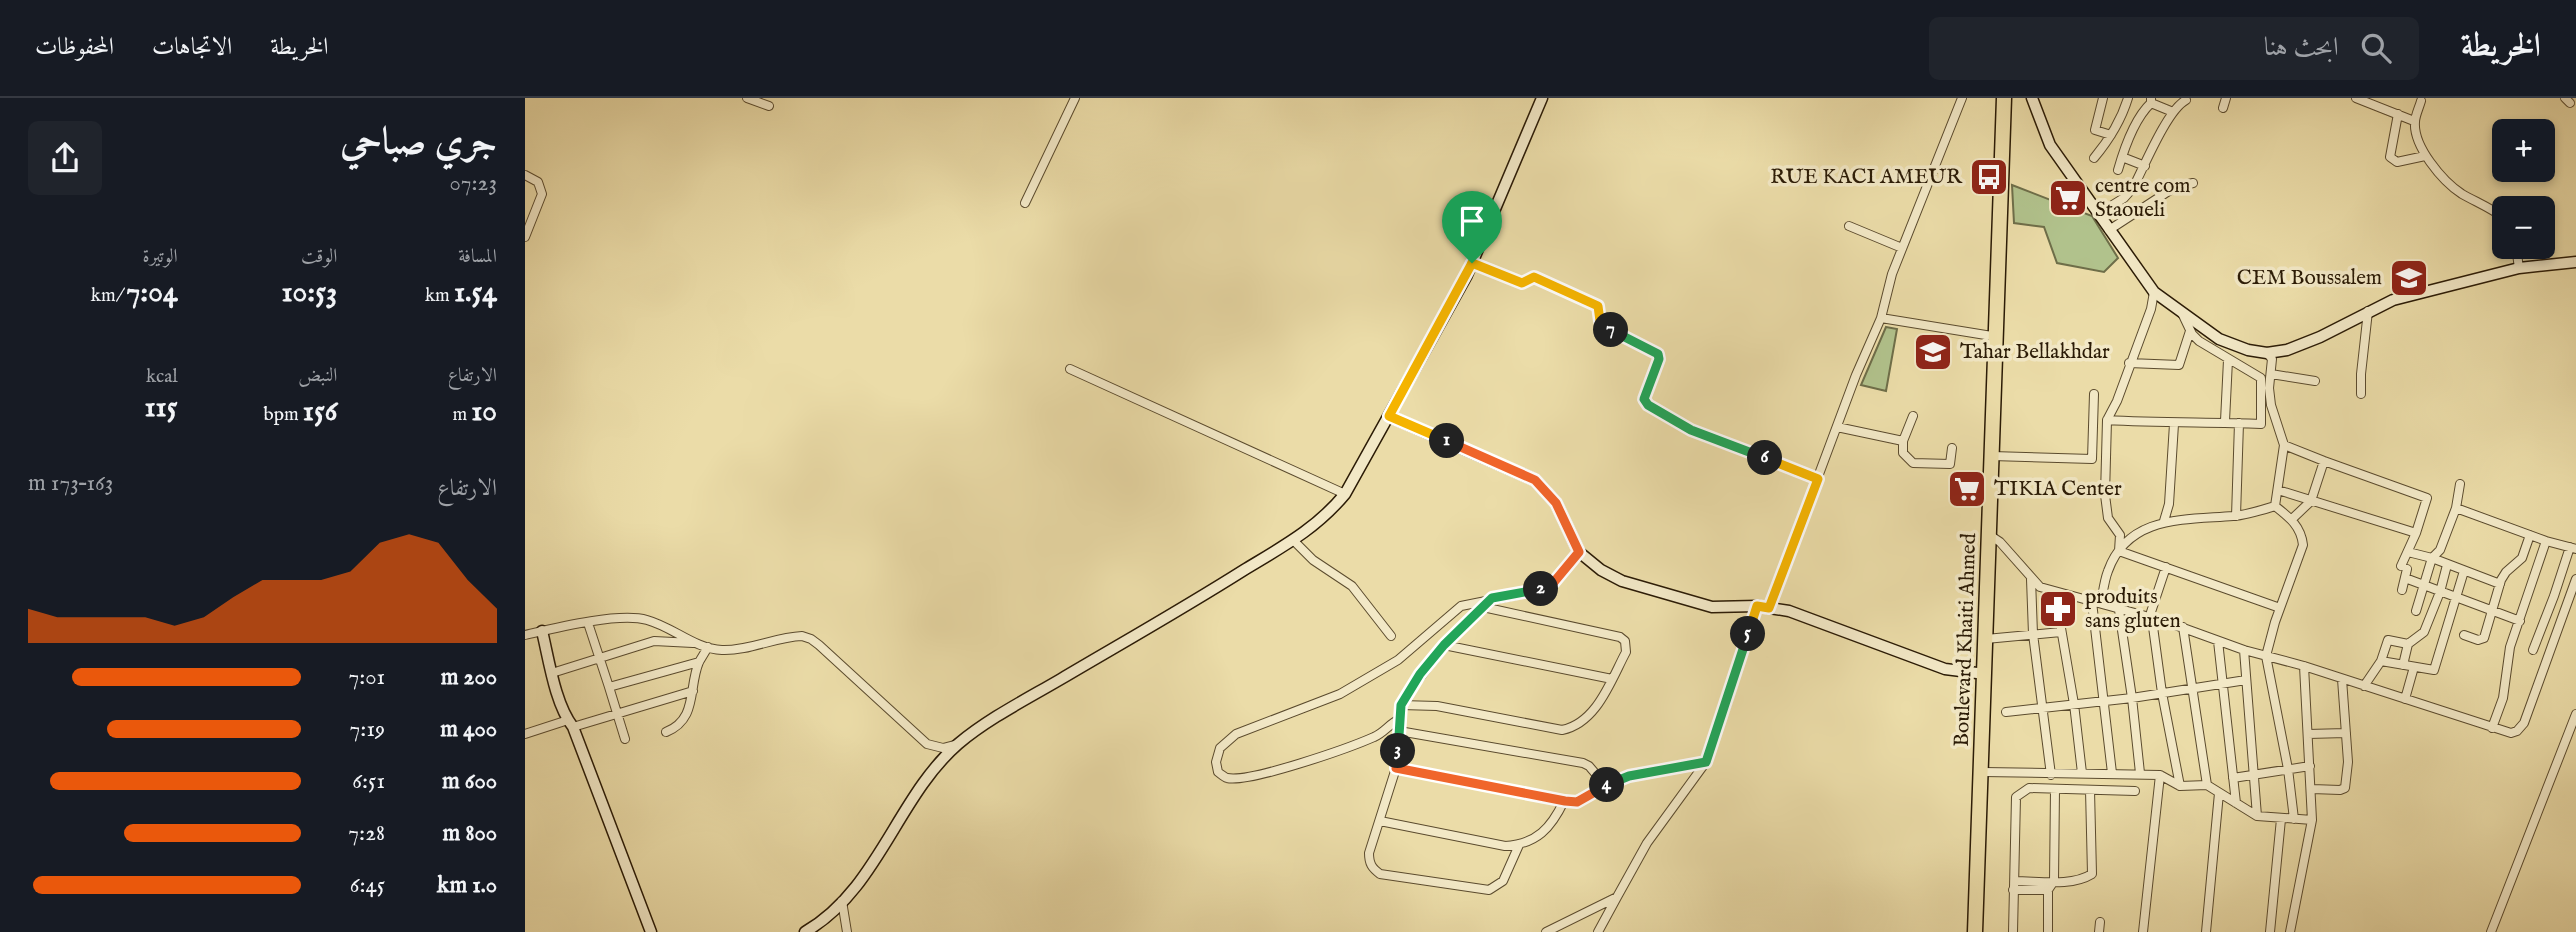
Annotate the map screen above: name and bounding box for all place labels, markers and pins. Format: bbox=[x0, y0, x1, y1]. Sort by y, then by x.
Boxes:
bus stop icon: RUE KACI AMEUR bbox=[1968, 156, 2010, 198]
place label: RUE KACI AMEUR bbox=[1770, 164, 1963, 191]
place label: centre com Staoueli bbox=[2095, 173, 2190, 224]
supermarket icon: centre com Staoueli bbox=[2047, 177, 2089, 219]
pin bbox=[1442, 191, 1502, 263]
school or university icon: CEM Boussalem bbox=[2388, 257, 2430, 299]
place label: CEM Boussalem bbox=[2237, 265, 2382, 292]
pin: 7 bbox=[1593, 313, 1629, 348]
school or university icon: Tahar Bellakhdar bbox=[1912, 331, 1954, 373]
place label: Tahar Bellakhdar bbox=[1960, 339, 2110, 366]
pin: 1 bbox=[1429, 424, 1465, 458]
pin: 6 bbox=[1747, 440, 1783, 476]
supermarket icon: TIKIA Center bbox=[1946, 468, 1988, 510]
place label: TIKIA Center bbox=[1994, 476, 2122, 503]
pin: 2 bbox=[1523, 572, 1559, 606]
place label: produits sans gluten bbox=[2085, 584, 2181, 635]
pharmacy icon: produits sans gluten bbox=[2037, 588, 2079, 630]
pin: 5 bbox=[1731, 616, 1765, 652]
pin: 3 bbox=[1381, 734, 1415, 768]
pin: 4 bbox=[1589, 768, 1625, 802]

